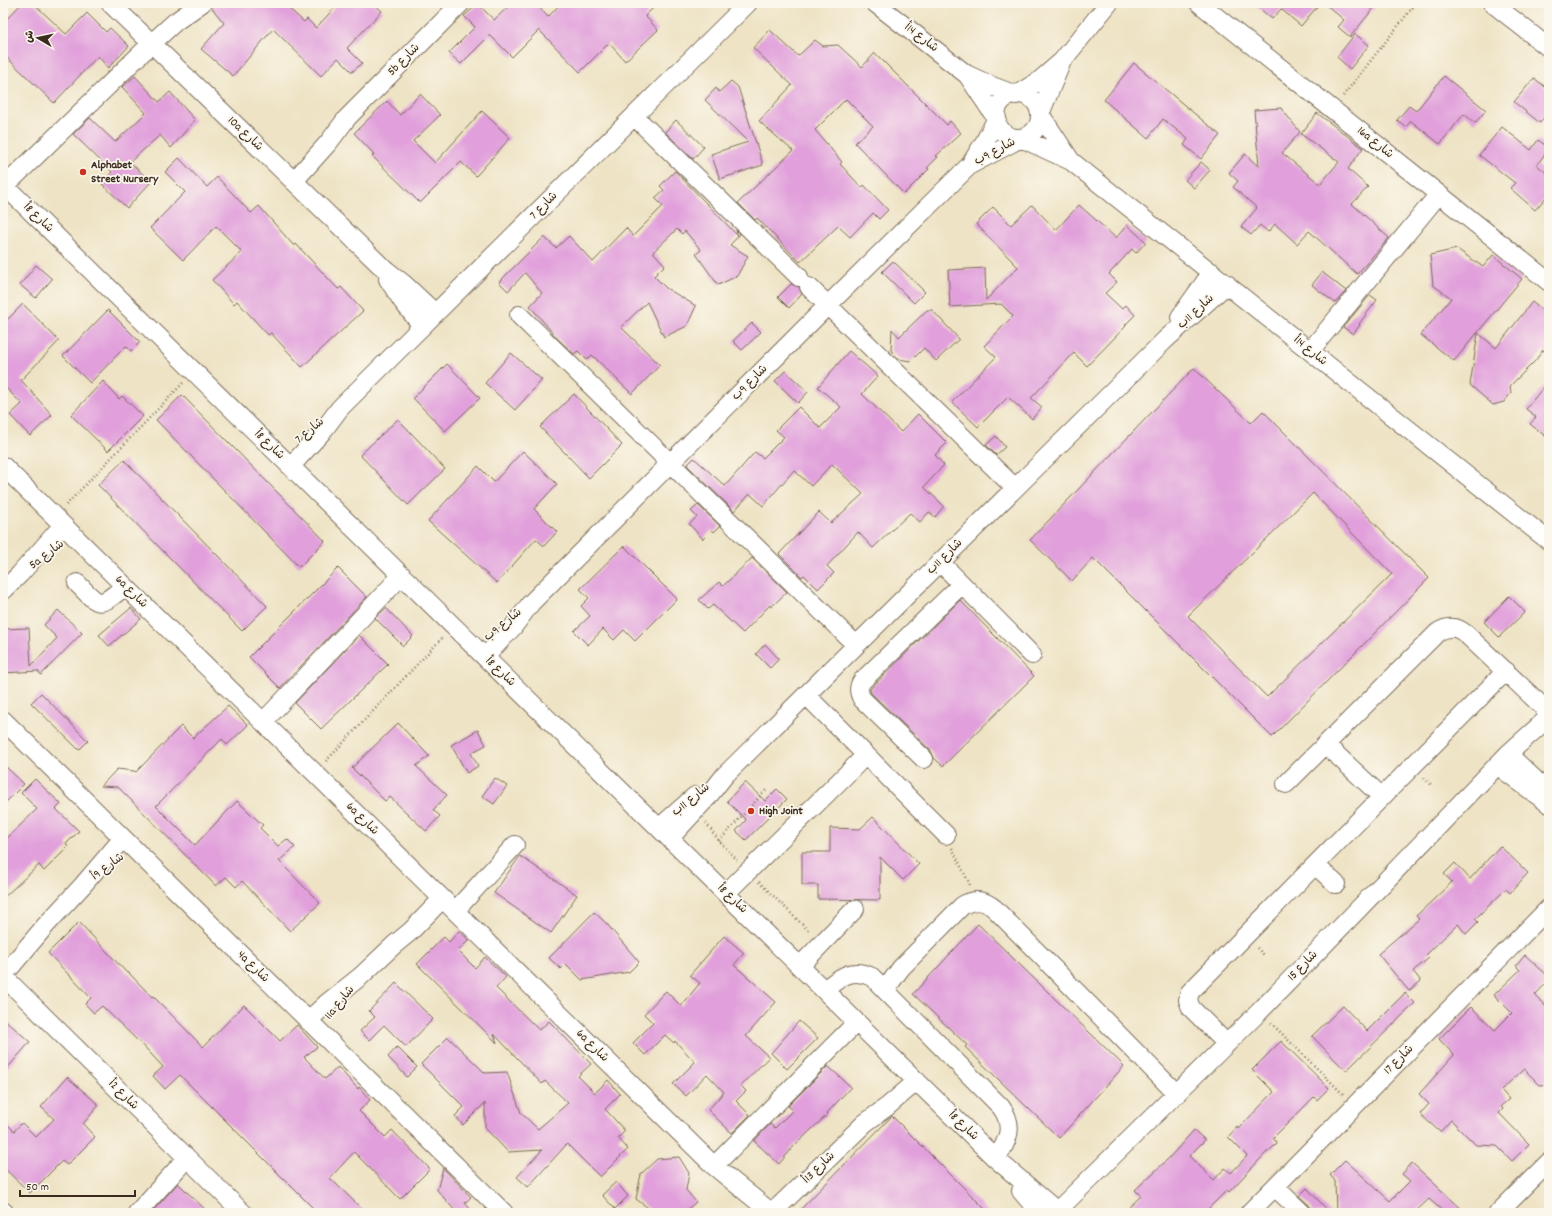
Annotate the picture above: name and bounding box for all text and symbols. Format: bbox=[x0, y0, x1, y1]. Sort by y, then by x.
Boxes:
north arrow bbox=[18, 18, 58, 58]
street label: شارع 14أ bbox=[900, 19, 942, 57]
text: ش bbox=[21, 30, 39, 44]
street label: 5b شارع bbox=[384, 40, 424, 80]
street label: 10a شارع bbox=[223, 113, 267, 155]
street label: 16a شارع bbox=[1353, 123, 1397, 163]
street label: شارع 9ب bbox=[971, 134, 1019, 170]
place label: Alphabet Street Nursery bbox=[91, 157, 159, 188]
marker: Alphabet Street Nursery bbox=[78, 167, 88, 177]
street label: شارع 7 bbox=[526, 188, 562, 224]
street label: شارع 8أ bbox=[19, 199, 57, 237]
street label: شارع 11ب bbox=[1174, 291, 1218, 333]
street label: شارع 14أ bbox=[1289, 332, 1331, 370]
street label: شارع 9ب bbox=[728, 361, 772, 405]
street label: شارع 7 bbox=[292, 414, 328, 448]
street label: شارع 8أ bbox=[250, 426, 288, 464]
street label: شارع 11ب bbox=[923, 535, 967, 579]
street label: 5a شارع bbox=[26, 536, 68, 574]
street label: 6a شارع bbox=[111, 572, 151, 612]
street label: شارع 9ب bbox=[480, 604, 526, 646]
street label: شارع 8أ bbox=[481, 653, 519, 691]
street label: شارع 11ب bbox=[668, 779, 714, 821]
street label: 6a شارع bbox=[342, 799, 382, 839]
place label: High Joint bbox=[759, 803, 803, 820]
marker: High Joint bbox=[746, 806, 756, 816]
street label: شارع 9أ bbox=[88, 849, 128, 885]
street label: شارع 8أ bbox=[713, 880, 751, 918]
street label: 4a شارع bbox=[233, 947, 273, 987]
street label: شارع 15 bbox=[1284, 947, 1322, 985]
street label: 11a شارع bbox=[321, 982, 359, 1024]
street label: 6a شارع bbox=[572, 1026, 612, 1066]
street label: شارع 17 bbox=[1380, 1041, 1418, 1079]
street label: شارع 2أ bbox=[104, 1076, 142, 1114]
street label: شارع 8أ bbox=[944, 1107, 982, 1145]
street label: شارع 13أ bbox=[799, 1148, 839, 1188]
scale bar bbox=[20, 1172, 135, 1198]
text: 50 m bbox=[26, 1179, 49, 1196]

